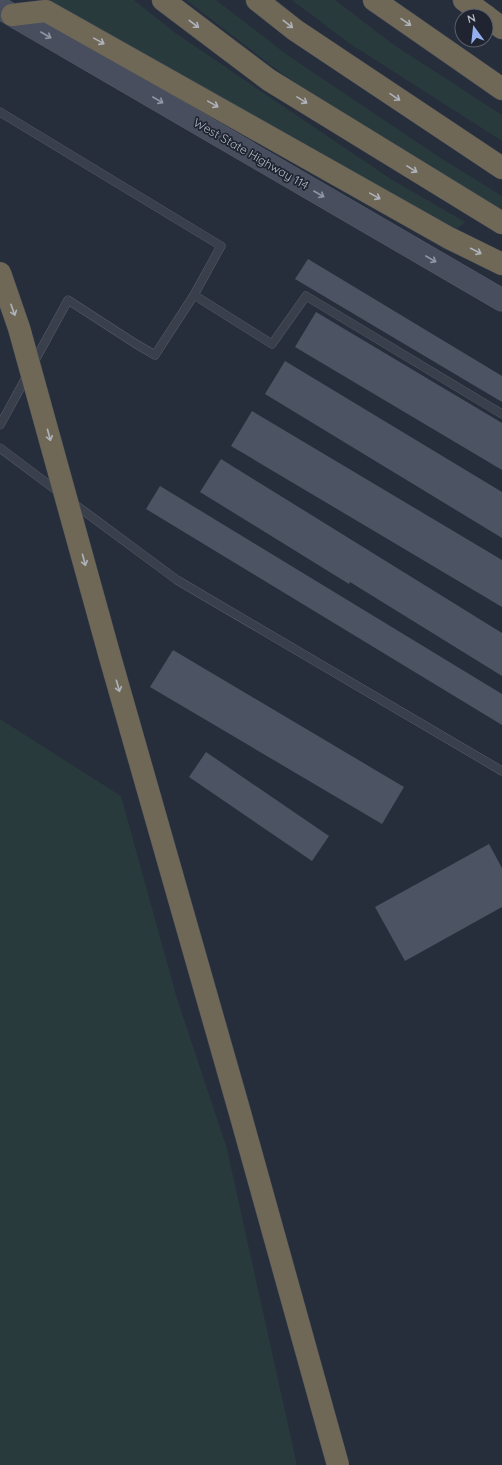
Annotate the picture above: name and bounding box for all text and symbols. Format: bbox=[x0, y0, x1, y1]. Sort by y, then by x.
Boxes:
north arrow bbox=[454, 8, 494, 48]
text: N bbox=[466, 11, 477, 26]
one-way arrow bbox=[400, 18, 411, 26]
one-way arrow bbox=[189, 19, 200, 28]
one-way arrow bbox=[282, 20, 293, 28]
one-way arrow bbox=[40, 31, 52, 39]
one-way arrow bbox=[93, 37, 105, 45]
one-way arrow bbox=[389, 93, 400, 101]
one-way arrow bbox=[152, 97, 164, 105]
one-way arrow bbox=[296, 97, 308, 105]
one-way arrow bbox=[207, 101, 219, 109]
street label: West State Highway 114 bbox=[191, 114, 311, 193]
one-way arrow bbox=[406, 165, 417, 173]
one-way arrow bbox=[313, 190, 325, 198]
one-way arrow bbox=[369, 192, 381, 200]
one-way arrow bbox=[469, 248, 481, 255]
one-way arrow bbox=[425, 256, 437, 264]
one-way arrow bbox=[10, 304, 18, 316]
one-way arrow bbox=[46, 428, 53, 441]
one-way arrow bbox=[80, 554, 88, 567]
one-way arrow bbox=[115, 679, 122, 692]

